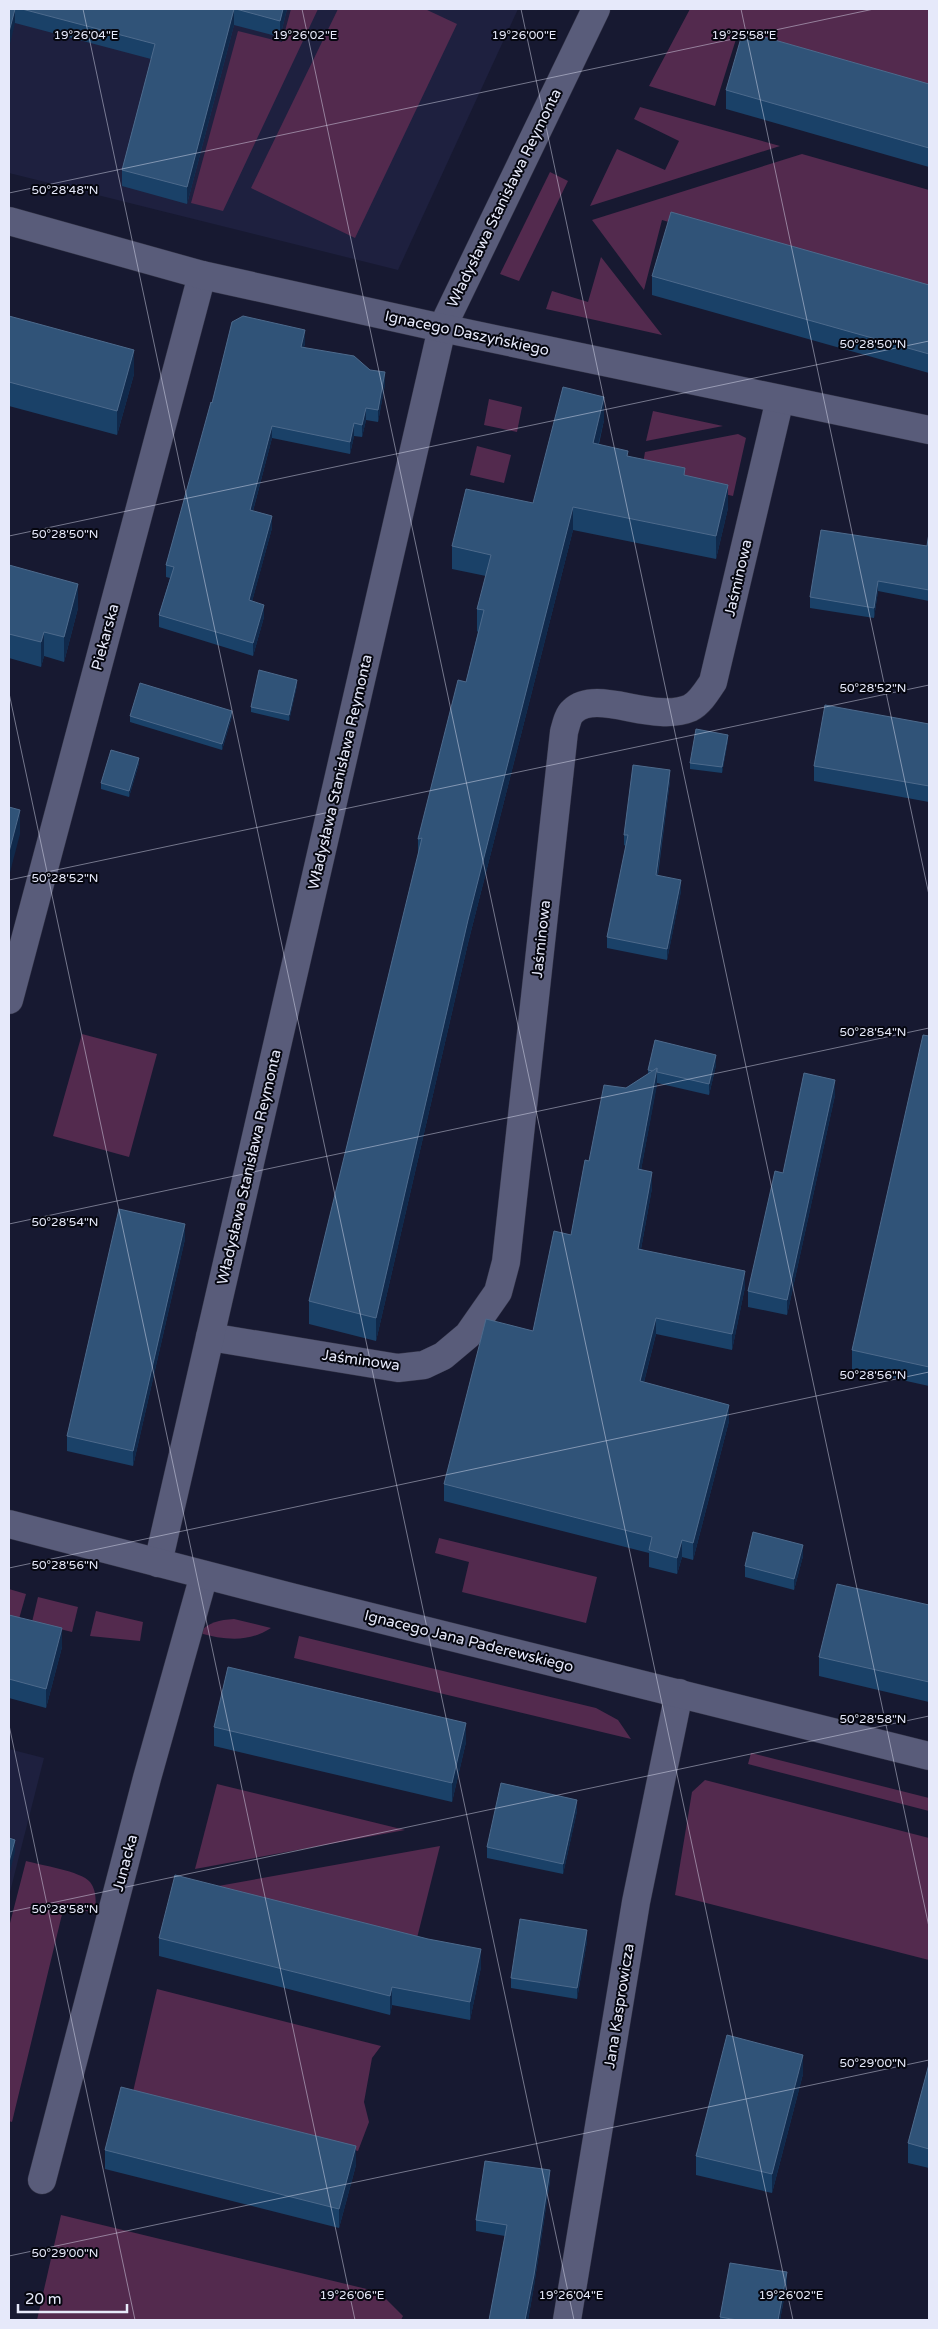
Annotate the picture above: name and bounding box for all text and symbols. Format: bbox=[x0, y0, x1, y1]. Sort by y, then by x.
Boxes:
text: 19°26'04"E bbox=[53, 28, 119, 42]
text: 19°26'02"E bbox=[272, 28, 338, 42]
text: 19°26'00"E bbox=[491, 28, 557, 42]
text: 19°25'58"E bbox=[711, 28, 777, 42]
street label: Władysława Stanisława Reymonta bbox=[443, 86, 565, 310]
text: 50°28'48"N bbox=[32, 183, 99, 197]
street label: Ignacego Daszyńskiego bbox=[383, 307, 551, 359]
text: 50°28'50"N bbox=[840, 337, 907, 351]
text: 50°28'50"N bbox=[32, 527, 99, 541]
street label: Jaśminowa bbox=[720, 538, 756, 618]
street label: Piekarska bbox=[88, 602, 122, 672]
street label: Władysława Stanisława Reymonta bbox=[304, 653, 376, 891]
text: 50°28'52"N bbox=[840, 681, 907, 695]
text: 50°28'52"N bbox=[32, 871, 99, 885]
street label: Jaśminowa bbox=[528, 899, 554, 979]
text: 50°28'54"N bbox=[840, 1025, 907, 1039]
street label: Władysława Stanisława Reymonta bbox=[213, 1048, 285, 1286]
text: 50°28'54"N bbox=[32, 1215, 99, 1229]
street label: Jaśminowa bbox=[321, 1346, 401, 1374]
text: 50°28'56"N bbox=[840, 1368, 907, 1382]
text: 50°28'56"N bbox=[32, 1558, 99, 1572]
street label: Ignacego Jana Paderewskiego bbox=[363, 1606, 575, 1676]
text: 50°28'58"N bbox=[840, 1712, 907, 1726]
street label: Junacka bbox=[109, 1833, 141, 1893]
text: 50°28'58"N bbox=[32, 1902, 99, 1916]
street label: Jana Kasprowicza bbox=[600, 1942, 638, 2070]
text: 50°29'00"N bbox=[840, 2056, 907, 2070]
text: 50°29'00"N bbox=[32, 2246, 99, 2260]
scale bar bbox=[18, 2282, 126, 2314]
text: 19°26'06"E bbox=[319, 2288, 385, 2302]
text: 19°26'04"E bbox=[538, 2288, 604, 2302]
text: 19°26'02"E bbox=[758, 2288, 824, 2302]
text: 20 m bbox=[25, 2290, 62, 2308]

